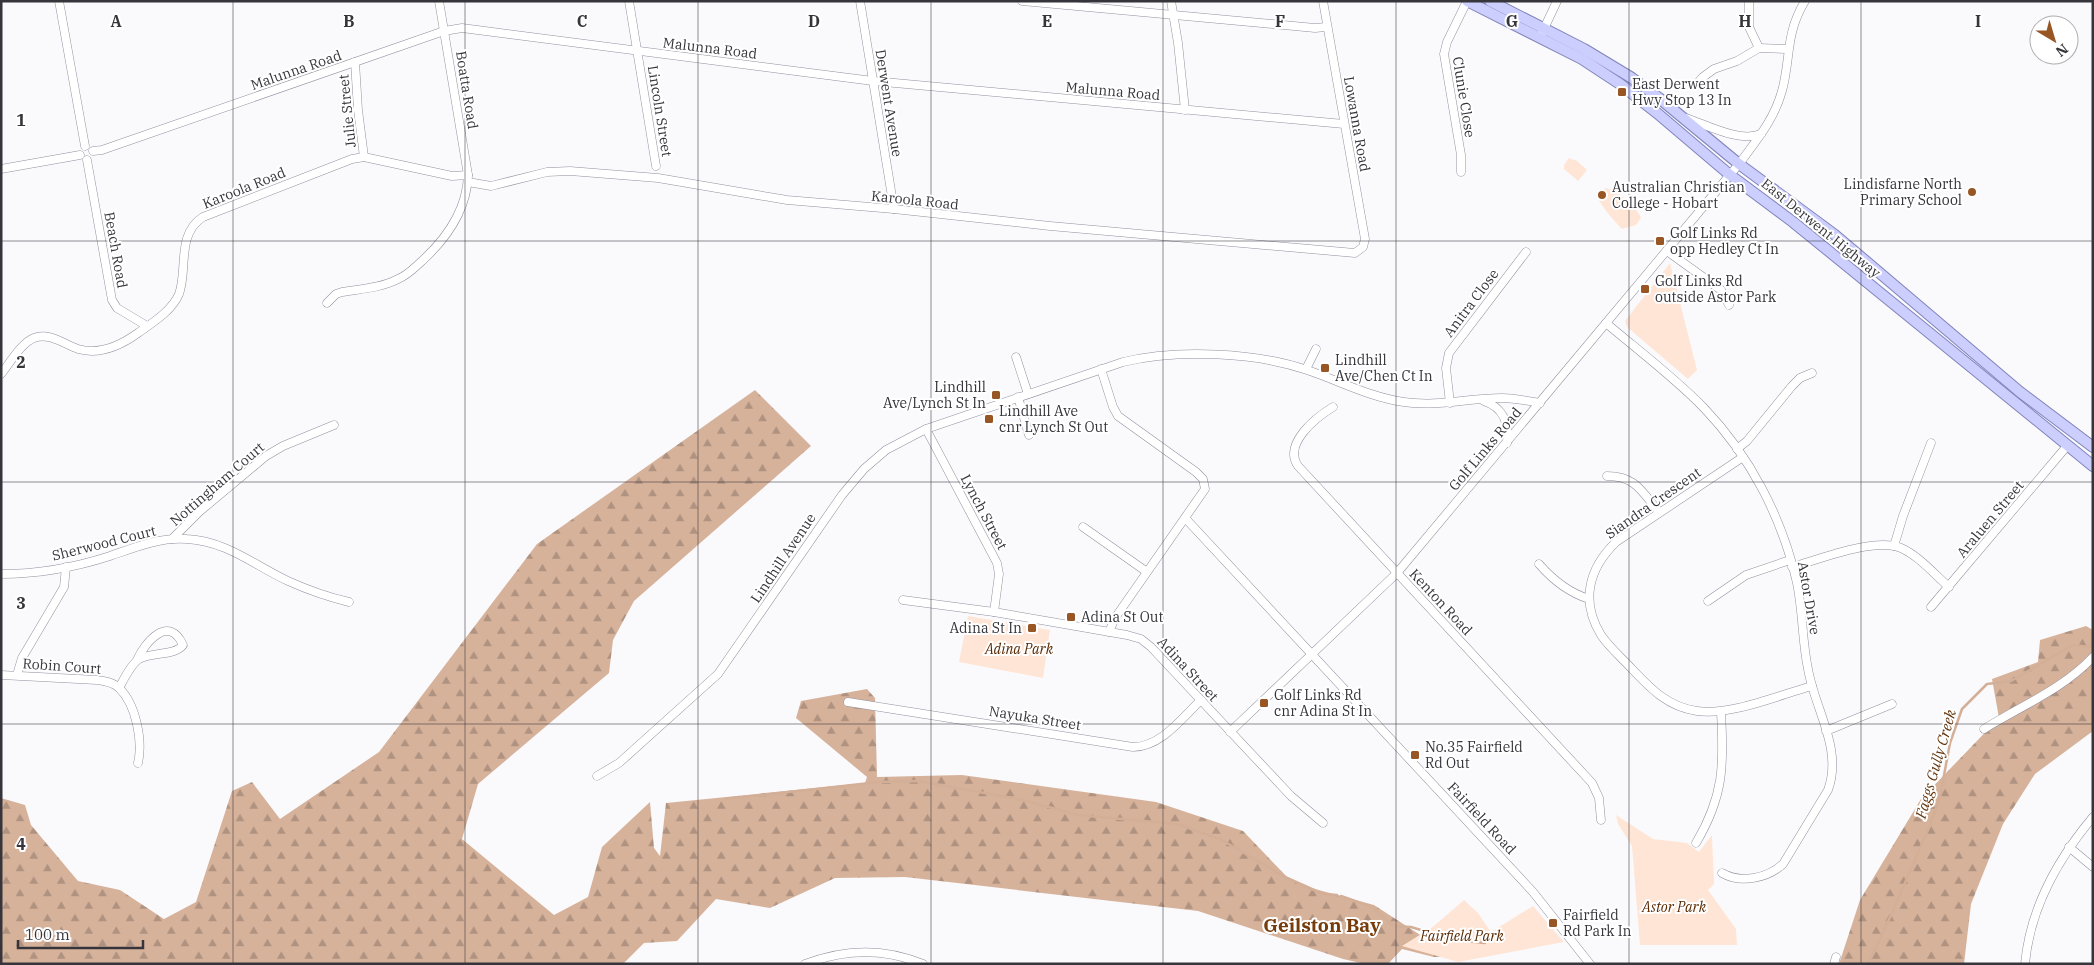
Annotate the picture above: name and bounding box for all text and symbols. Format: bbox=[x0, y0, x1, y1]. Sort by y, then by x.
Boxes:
text: A bbox=[110, 11, 122, 31]
text: B bbox=[343, 11, 355, 31]
text: C bbox=[577, 11, 587, 31]
text: D bbox=[808, 11, 820, 31]
text: E bbox=[1042, 11, 1052, 31]
text: F bbox=[1275, 11, 1285, 31]
text: G bbox=[1506, 11, 1518, 31]
text: H bbox=[1739, 11, 1752, 31]
text: I bbox=[1975, 11, 1981, 31]
north arrow bbox=[2029, 15, 2079, 65]
street label: Malunna Road bbox=[662, 33, 759, 63]
text: N bbox=[2052, 40, 2072, 61]
street label: Malunna Road bbox=[248, 46, 344, 94]
street label: Derwent Avenue bbox=[872, 48, 906, 158]
street label: Boatta Road bbox=[452, 50, 482, 131]
street label: Clunie Close bbox=[1449, 55, 1479, 139]
street label: Lincoln Street bbox=[644, 64, 676, 158]
street label: Julie Street bbox=[334, 73, 360, 149]
street label: Lowanna Road bbox=[1340, 75, 1374, 174]
place label: East Derwent Hwy Stop 13 In bbox=[1632, 75, 1732, 109]
street label: Malunna Road bbox=[1065, 78, 1162, 104]
marker: East Derwent Hwy Stop 13 In bbox=[1616, 86, 1628, 98]
text: 1 bbox=[16, 110, 26, 130]
street label: Karoola Road bbox=[200, 163, 289, 213]
street label: East Derwent Highway bbox=[1758, 174, 1885, 282]
place label: Lindisfarne North Primary School bbox=[1844, 175, 1962, 209]
place label: Australian Christian College - Hobart bbox=[1612, 178, 1745, 212]
street label: Karoola Road bbox=[870, 186, 960, 214]
marker: Lindisfarne North Primary School bbox=[1966, 186, 1978, 198]
marker: Australian Christian College - Hobart bbox=[1596, 189, 1608, 201]
street label: Beach Road bbox=[100, 210, 132, 290]
place label: Golf Links Rd opp Hedley Ct In bbox=[1670, 224, 1779, 258]
marker: Golf Links Rd opp Hedley Ct In bbox=[1654, 235, 1666, 247]
street label: Anitra Close bbox=[1440, 265, 1502, 341]
place label: Golf Links Rd outside Astor Park bbox=[1655, 272, 1777, 306]
marker: Golf Links Rd outside Astor Park bbox=[1639, 283, 1651, 295]
place label: Lindhill Ave/Chen Ct In bbox=[1335, 351, 1433, 385]
text: 2 bbox=[16, 352, 26, 372]
marker: Lindhill Ave/Chen Ct In bbox=[1319, 362, 1331, 374]
place label: Lindhill Ave/Lynch St In bbox=[883, 378, 986, 412]
marker: Lindhill Ave/Lynch St In bbox=[990, 389, 1002, 401]
place label: Lindhill Ave cnr Lynch St Out bbox=[999, 402, 1108, 436]
street label: Golf Links Road bbox=[1445, 403, 1525, 494]
marker: Lindhill Ave cnr Lynch St Out bbox=[983, 413, 995, 425]
street label: Nottingham Court bbox=[166, 438, 268, 530]
street label: Siandra Crescent bbox=[1602, 463, 1704, 543]
street label: Lynch Street bbox=[957, 471, 1011, 553]
street label: Araluen Street bbox=[1952, 477, 2028, 561]
street label: Lindhill Avenue bbox=[746, 510, 820, 606]
street label: Sherwood Court bbox=[50, 521, 158, 565]
street label: Astor Drive bbox=[1794, 560, 1824, 636]
street label: Kenton Road bbox=[1406, 565, 1477, 639]
text: 3 bbox=[16, 593, 26, 613]
place label: Adina St Out bbox=[1081, 608, 1163, 626]
marker: Adina St Out bbox=[1065, 611, 1077, 623]
place label: Adina St In bbox=[949, 619, 1022, 637]
marker: Adina St In bbox=[1026, 622, 1038, 634]
street label: Adina Street bbox=[1154, 633, 1222, 705]
park label: Adina Park bbox=[984, 640, 1054, 658]
street label: Robin Court bbox=[22, 654, 102, 678]
place label: Golf Links Rd cnr Adina St In bbox=[1274, 686, 1372, 720]
marker: Golf Links Rd cnr Adina St In bbox=[1258, 697, 1270, 709]
street label: Nayuka Street bbox=[988, 702, 1082, 734]
water label: Faggs Gully Creek bbox=[1911, 707, 1960, 822]
place label: No.35 Fairfield Rd Out bbox=[1425, 738, 1523, 772]
marker: No.35 Fairfield Rd Out bbox=[1409, 749, 1421, 761]
street label: Fairfield Road bbox=[1444, 778, 1520, 858]
text: 4 bbox=[16, 834, 26, 854]
park label: Astor Park bbox=[1641, 898, 1707, 916]
place label: Fairfield Rd Park In bbox=[1563, 906, 1632, 940]
district label: Geilston Bay bbox=[1263, 913, 1381, 937]
marker: Fairfield Rd Park In bbox=[1547, 917, 1559, 929]
scale bar bbox=[18, 918, 142, 950]
text: 100 m bbox=[25, 925, 70, 944]
park label: Fairfield Park bbox=[1419, 927, 1504, 945]

